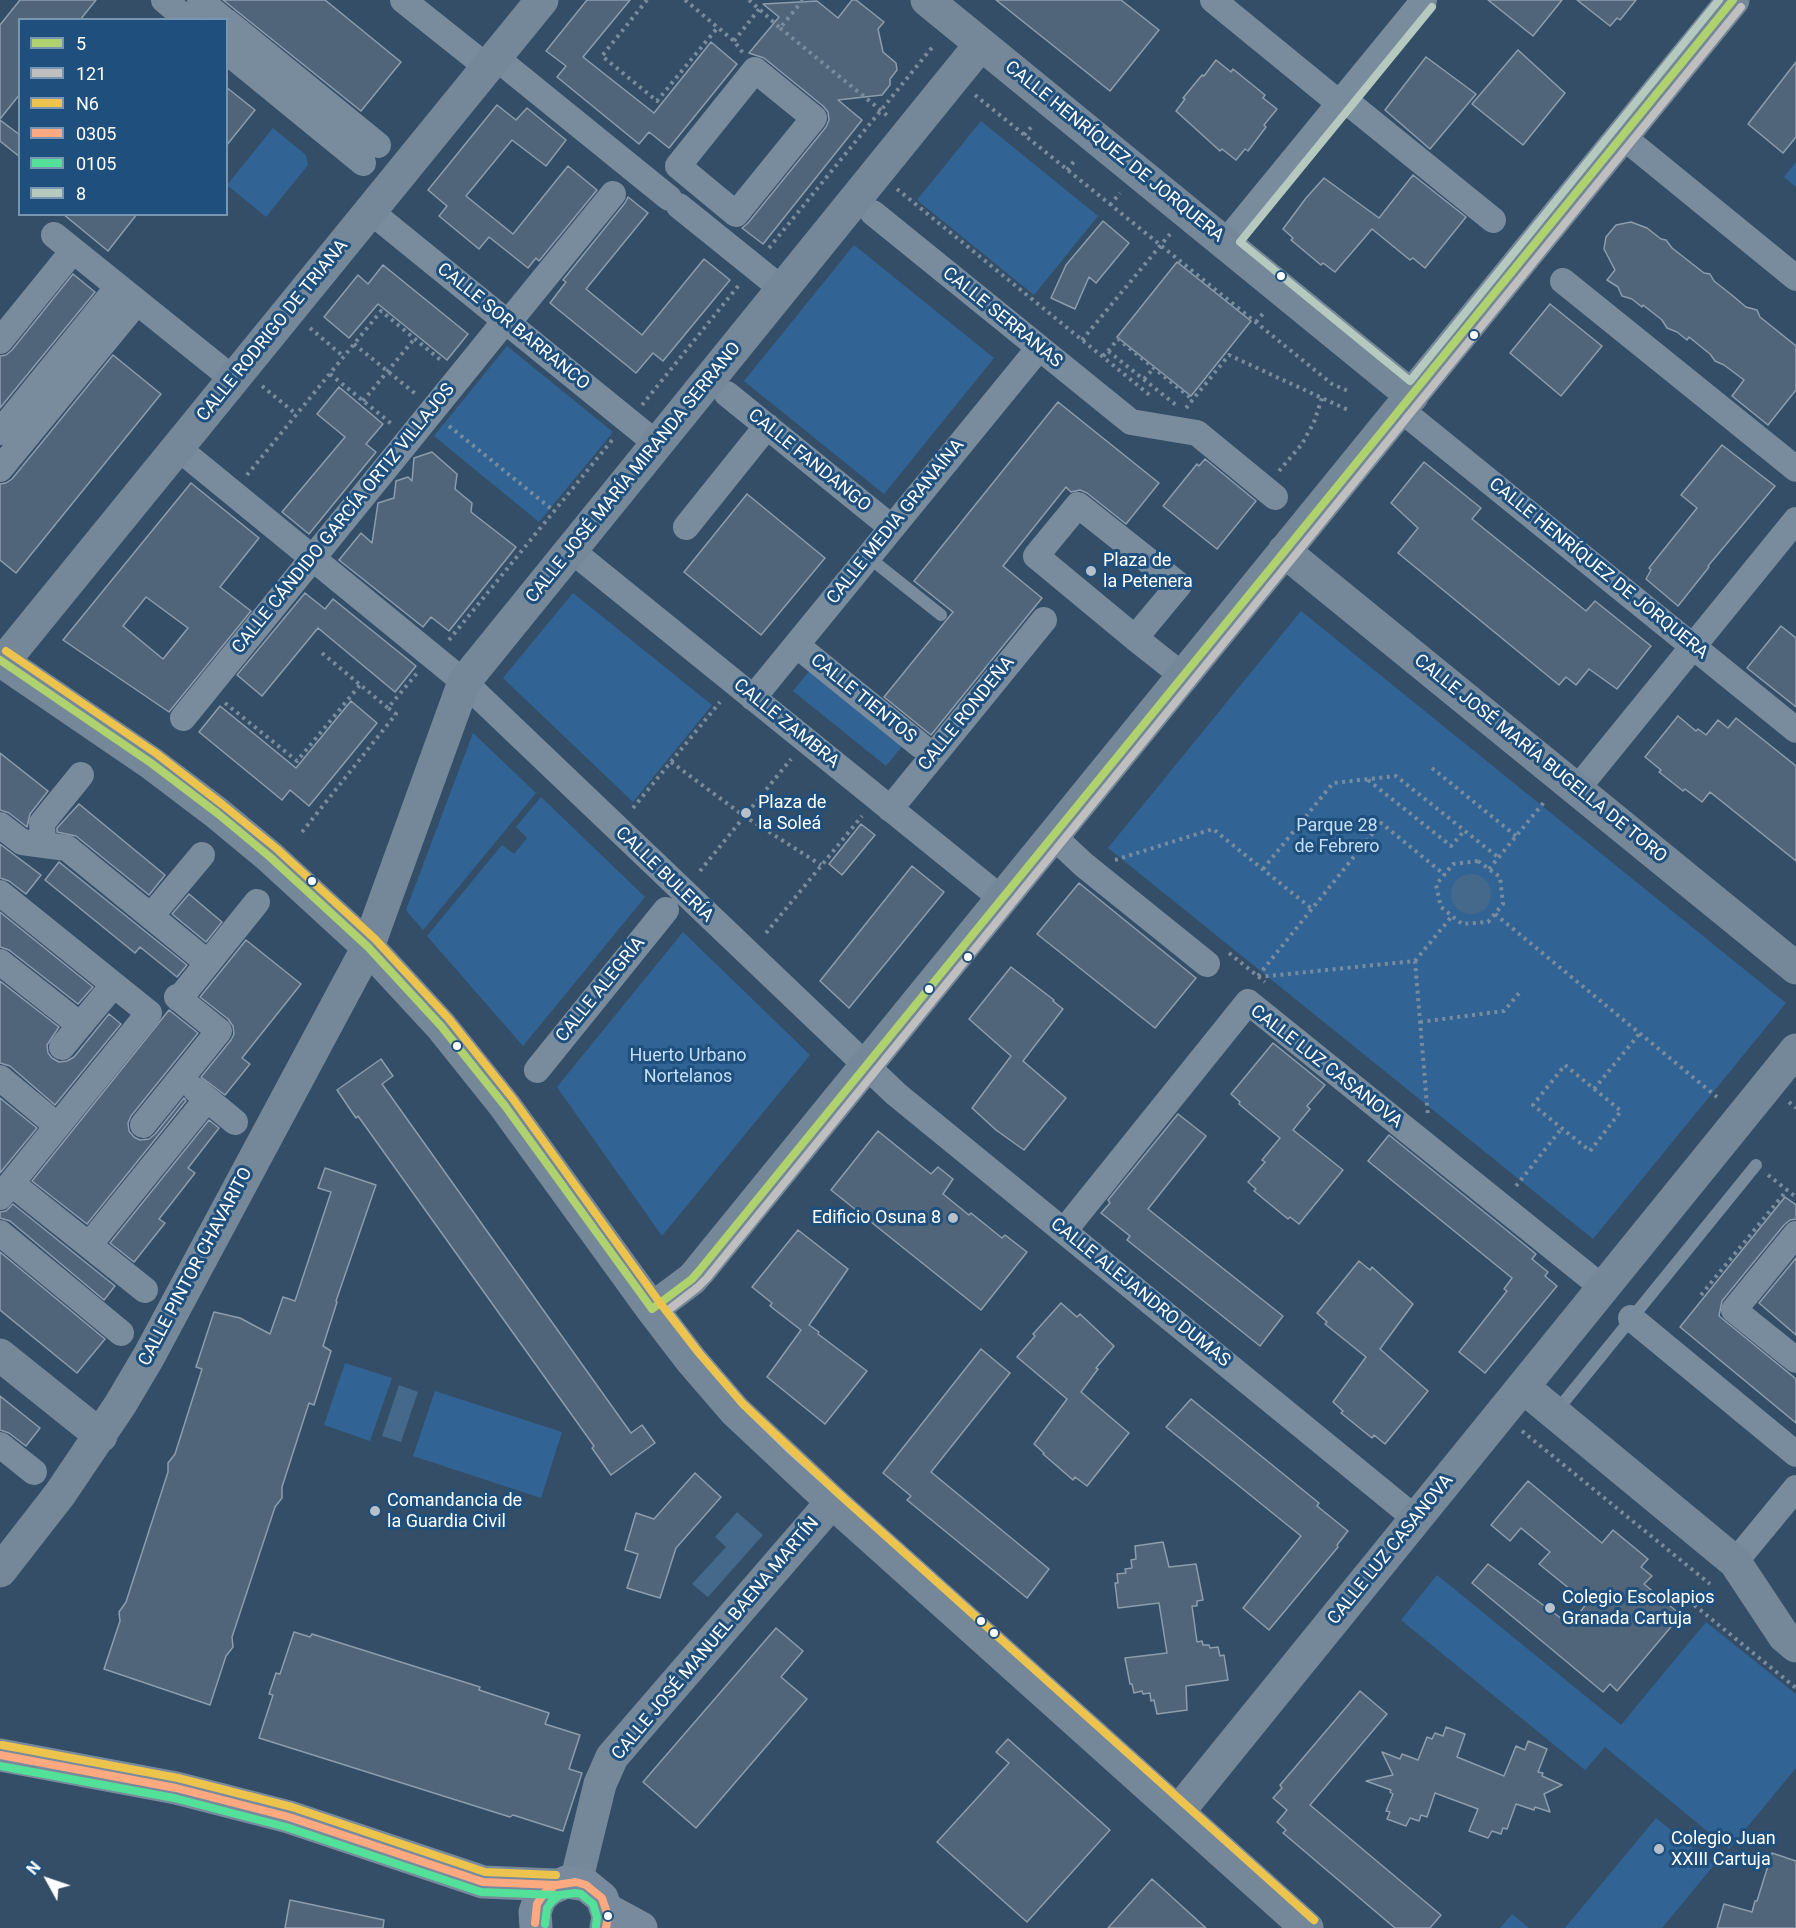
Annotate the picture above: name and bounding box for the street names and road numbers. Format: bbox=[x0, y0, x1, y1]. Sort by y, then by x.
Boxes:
street label: CALLE HENRÍQUEZ DE JORQUERA bbox=[1000, 57, 1228, 247]
street label: CALLE RODRIGO DE TRIANA bbox=[193, 236, 353, 426]
street label: CALLE SOR BARRANCO bbox=[432, 259, 594, 395]
street label: CALLE SERRANAS bbox=[938, 263, 1066, 373]
street label: CALLE JOSÉ MARÍA MIRANDA SERRANO bbox=[522, 338, 746, 608]
street label: CALLE CÁNDIDO GARCÍA ORTIZ VILLAJOS bbox=[228, 379, 460, 659]
street label: CALLE FANDANGO bbox=[743, 405, 875, 517]
street label: CALLE MEDIA GRANAÍNA bbox=[823, 435, 969, 609]
street label: CALLE HENRÍQUEZ DE JORQUERA bbox=[1484, 474, 1712, 664]
street label: CALLE TIENTOS bbox=[806, 650, 920, 748]
street label: CALLE JOSÉ MARÍA BUGELLA DE TORO bbox=[1409, 650, 1671, 868]
street label: CALLE RONDEÑA bbox=[914, 653, 1020, 775]
street label: CALLE ZAMBRA bbox=[729, 675, 843, 773]
street label: CALLE BULERÍA bbox=[610, 823, 718, 927]
street label: CALLE ALEGRÍA bbox=[552, 933, 650, 1047]
street label: CALLE LUZ CASANOVA bbox=[1246, 1001, 1406, 1133]
street label: CALLE PINTOR CHAVARITO bbox=[134, 1164, 258, 1370]
street label: CALLE ALEJANDRO DUMAS bbox=[1046, 1214, 1234, 1372]
street label: CALLE LUZ CASANOVA bbox=[1324, 1470, 1458, 1630]
street label: CALLE JOSÉ MANUEL BAENA MARTÍN bbox=[608, 1513, 824, 1765]

